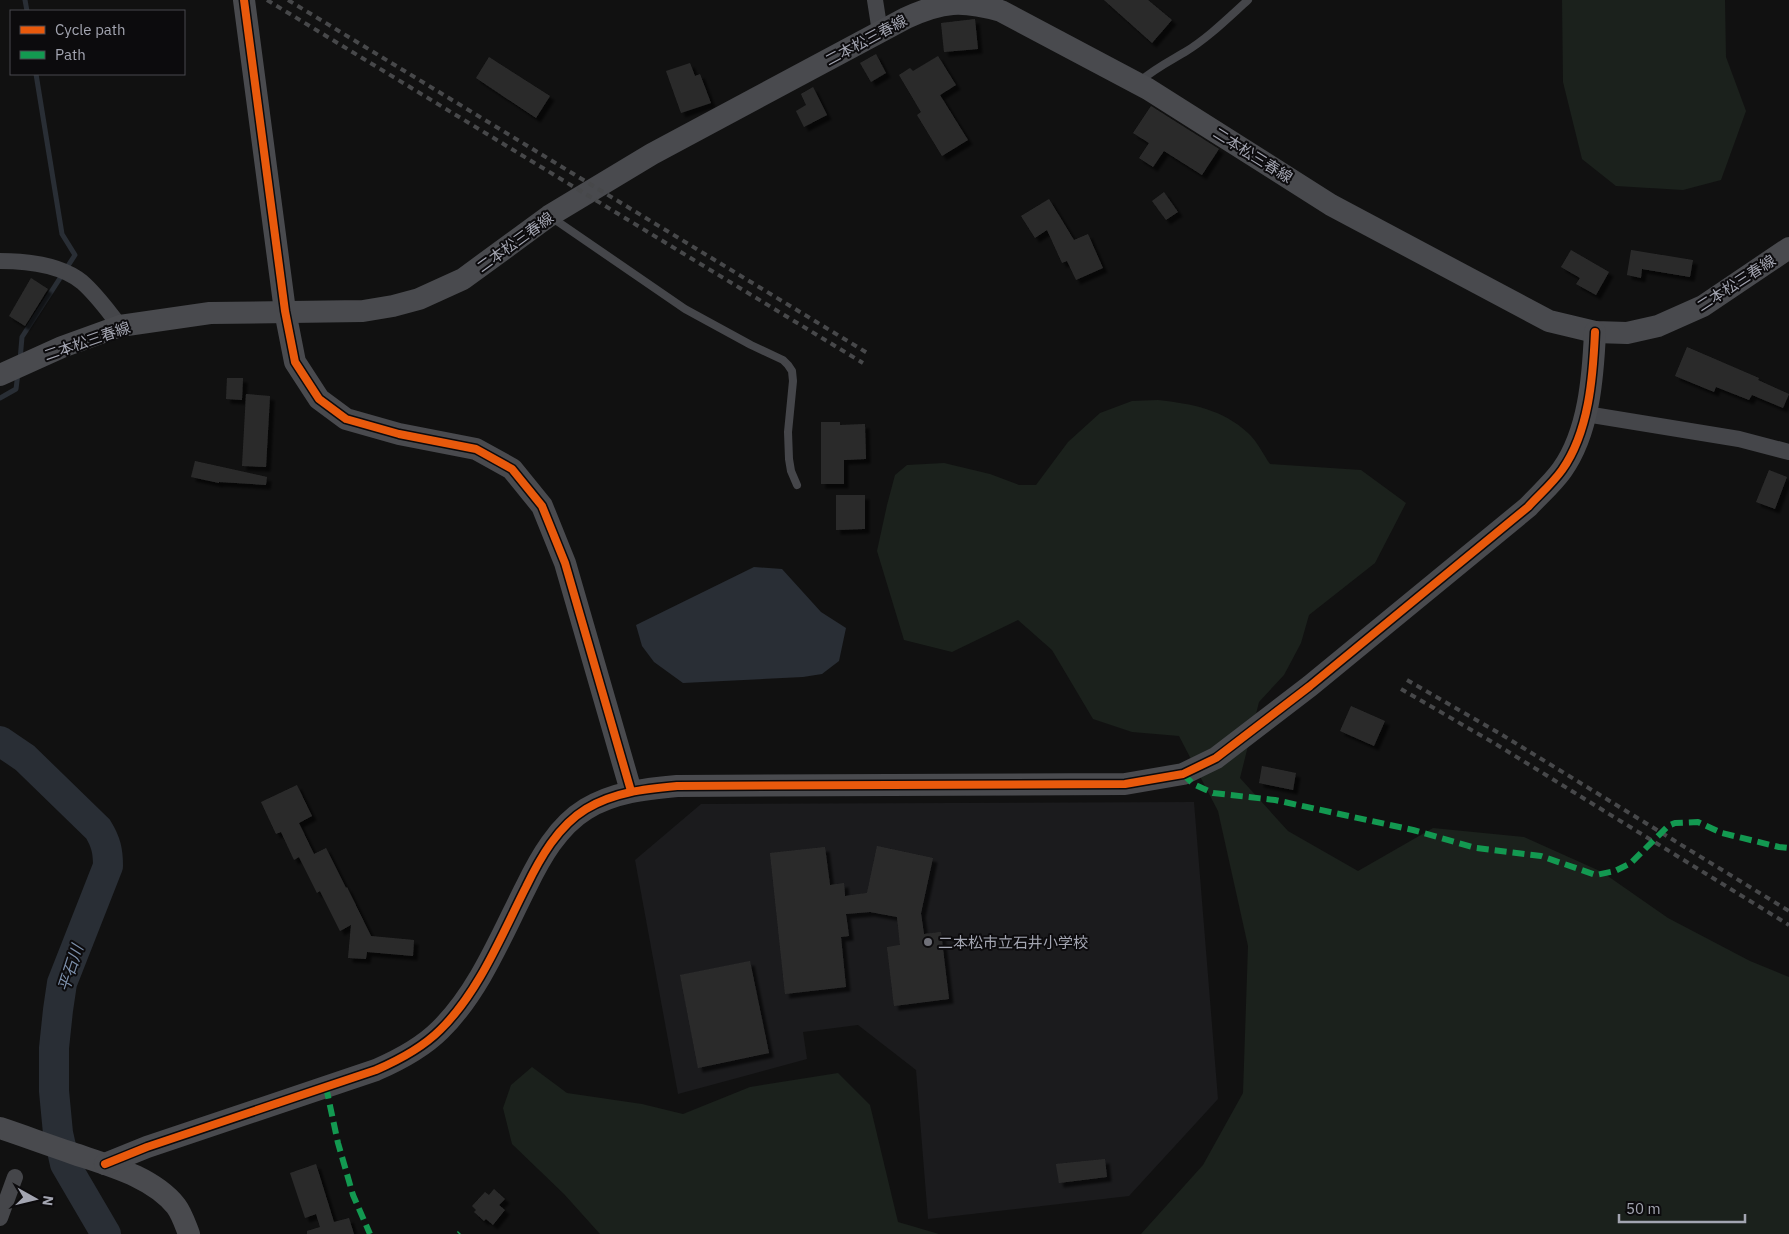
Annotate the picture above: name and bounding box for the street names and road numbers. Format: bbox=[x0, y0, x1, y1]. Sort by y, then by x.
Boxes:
street label: 二本松三春線 bbox=[822, 10, 910, 70]
street label: 二本松三春線 bbox=[1210, 123, 1296, 187]
street label: 二本松三春線 bbox=[473, 208, 557, 276]
street label: 二本松三春線 bbox=[1693, 251, 1779, 315]
street label: 二本松三春線 bbox=[41, 317, 133, 365]

